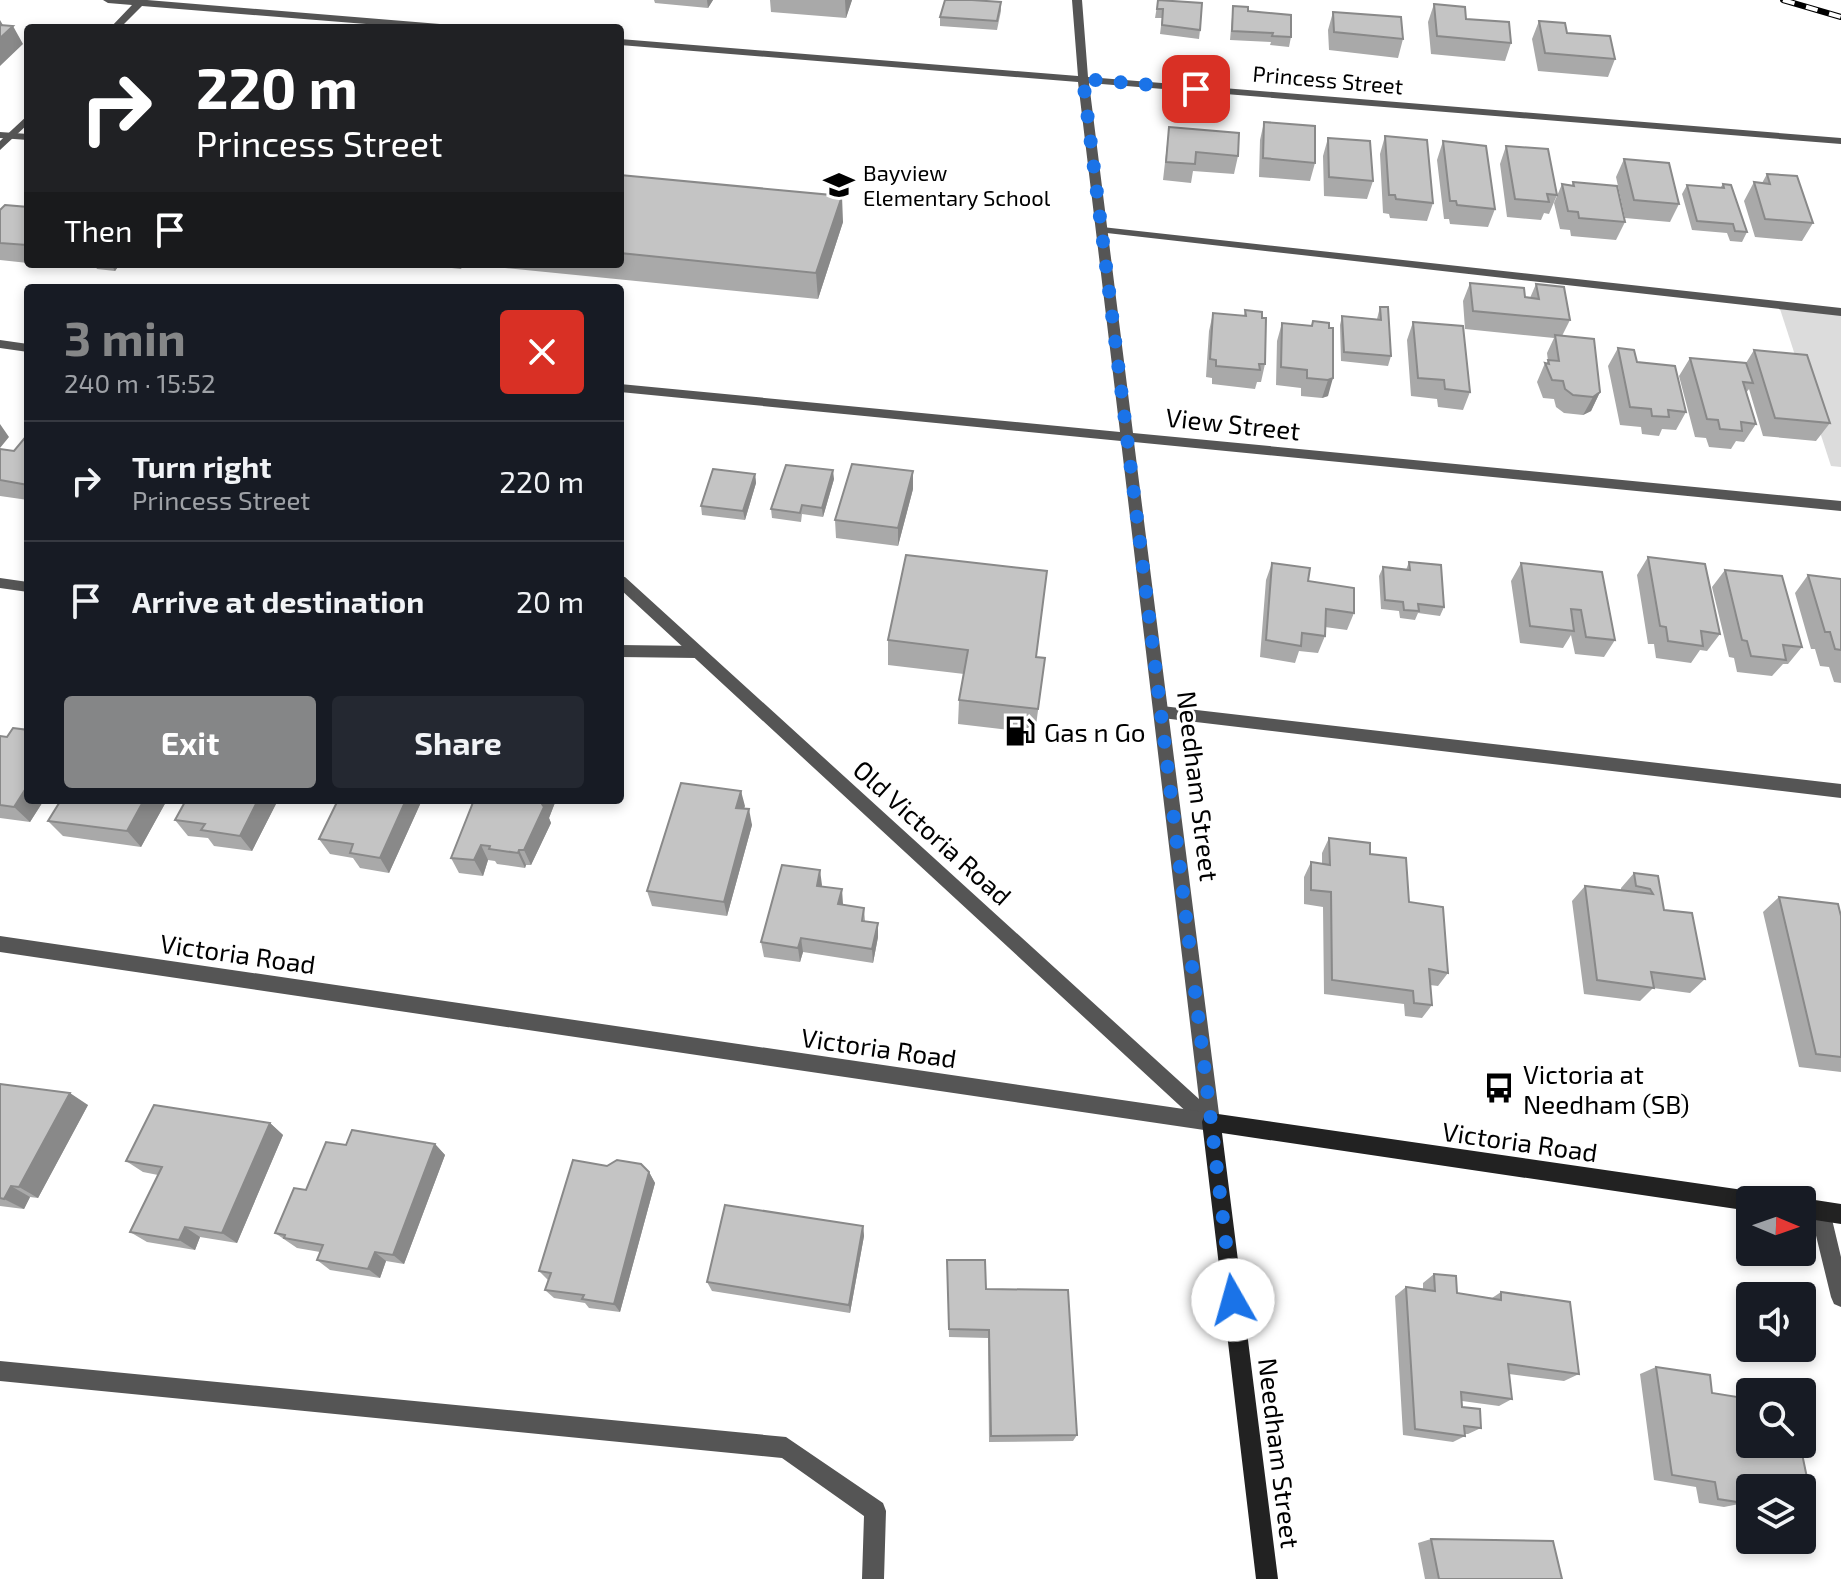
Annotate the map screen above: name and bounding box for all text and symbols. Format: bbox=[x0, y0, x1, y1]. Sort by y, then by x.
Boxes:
text: 220 m bbox=[196, 53, 358, 120]
pin bbox=[1162, 55, 1230, 123]
icon: right bbox=[64, 56, 168, 160]
street label: Princess Street bbox=[1252, 59, 1404, 99]
icon: arrive bbox=[1174, 67, 1218, 111]
text: Princess Street bbox=[196, 121, 443, 164]
place label: Bayview Elementary School bbox=[863, 159, 1051, 210]
school or university icon: Bayview Elementary School bbox=[822, 168, 856, 202]
icon: arrive bbox=[148, 208, 192, 252]
text: Then bbox=[64, 212, 132, 248]
text: 3 min bbox=[64, 308, 186, 366]
button: close bbox=[500, 310, 584, 394]
text: 240 m · 15:52 bbox=[64, 367, 216, 398]
street label: View Street bbox=[1164, 401, 1302, 445]
text: Turn right bbox=[132, 448, 272, 484]
icon: right bbox=[64, 459, 108, 503]
text: 220 m bbox=[499, 463, 584, 499]
text: Princess Street bbox=[132, 484, 310, 515]
icon: arrive bbox=[64, 579, 108, 623]
text: Arrive at destination bbox=[132, 583, 424, 619]
text: 20 m bbox=[516, 583, 584, 619]
street label: Needham Street bbox=[1172, 689, 1226, 883]
button: Exit bbox=[64, 696, 316, 788]
button: Share bbox=[332, 696, 584, 788]
fuel station icon: Gas n Go bbox=[1003, 714, 1037, 748]
place label: Gas n Go bbox=[1044, 716, 1146, 747]
street label: Old Victoria Road bbox=[848, 753, 1018, 911]
street label: Victoria Road bbox=[158, 927, 318, 979]
street label: Victoria Road bbox=[799, 1021, 959, 1073]
place label: Victoria at Needham (SB) bbox=[1523, 1058, 1690, 1119]
bus stop icon: Victoria at Needham (SB) bbox=[1482, 1071, 1516, 1105]
street label: Victoria Road bbox=[1440, 1115, 1600, 1167]
north arrow bbox=[1736, 1186, 1816, 1266]
map controls bbox=[1736, 1186, 1816, 1554]
position arrow bbox=[1191, 1258, 1275, 1342]
button: sound bbox=[1736, 1282, 1816, 1362]
street label: Needham Street bbox=[1253, 1356, 1307, 1550]
button: search bbox=[1736, 1378, 1816, 1458]
button: layers bbox=[1736, 1474, 1816, 1554]

